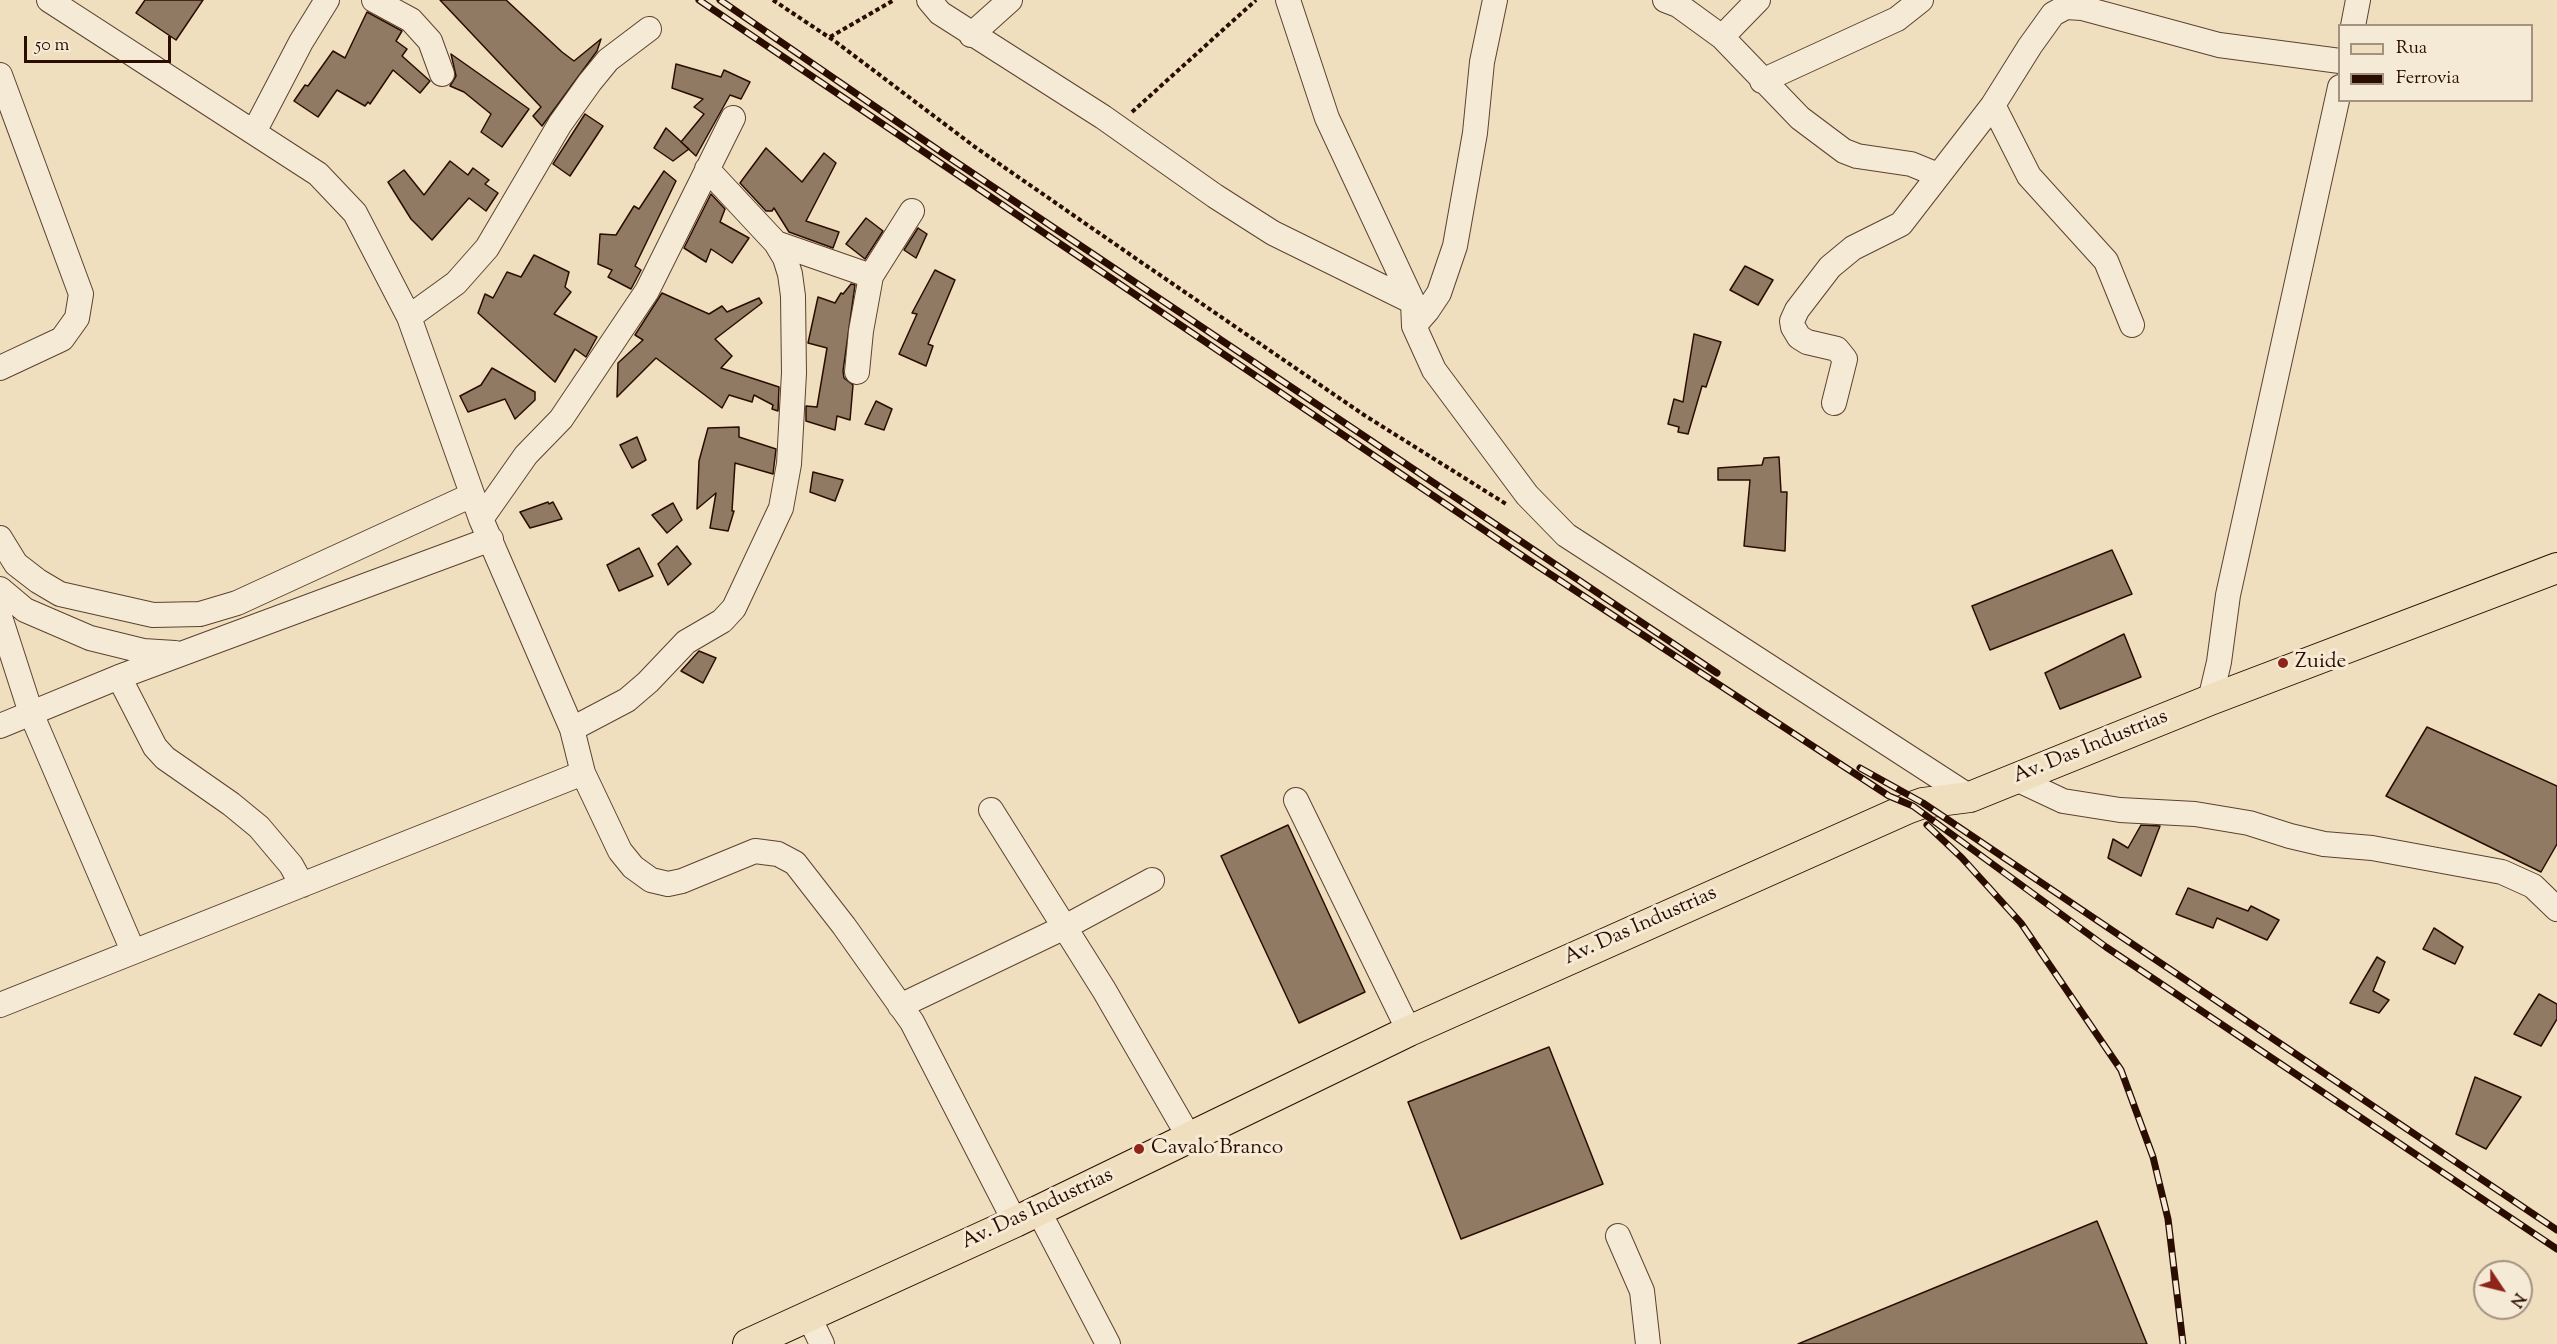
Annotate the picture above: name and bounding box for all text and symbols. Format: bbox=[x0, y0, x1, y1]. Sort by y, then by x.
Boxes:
scale bar bbox=[27, 24, 174, 62]
legend bbox=[2338, 24, 2533, 102]
text: 50 m bbox=[35, 33, 69, 59]
text: Rua bbox=[2396, 36, 2427, 62]
text: Ferrovia bbox=[2396, 66, 2460, 92]
place label: Zuide bbox=[2295, 650, 2346, 676]
marker: Zuide bbox=[2276, 656, 2290, 670]
street label: Av. Das Industrias bbox=[2010, 705, 2172, 791]
street label: Av. Das Industrias bbox=[1561, 882, 1721, 972]
place label: Cavalo Branco bbox=[1151, 1136, 1283, 1162]
marker: Cavalo Branco bbox=[1132, 1142, 1146, 1156]
street label: Av. Das Industrias bbox=[958, 1164, 1118, 1256]
north arrow bbox=[2473, 1260, 2533, 1320]
text: N bbox=[2503, 1288, 2530, 1311]

